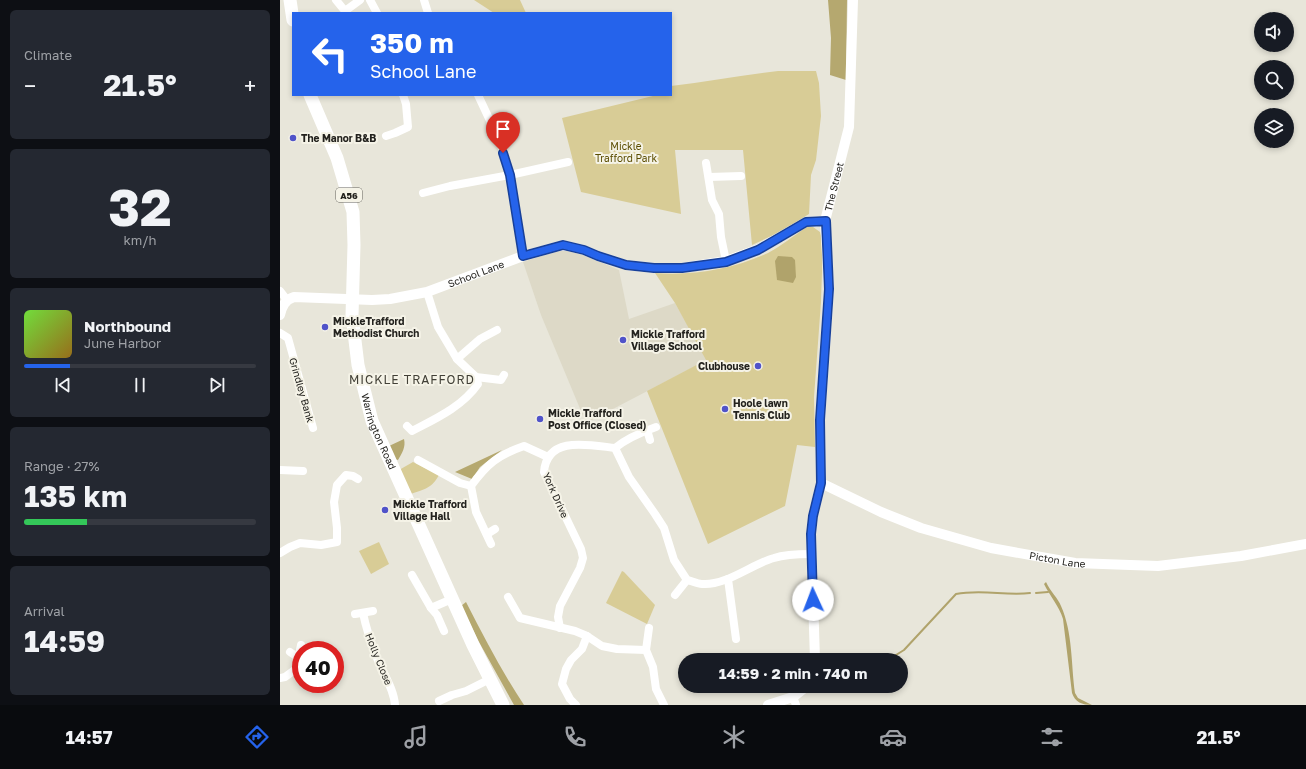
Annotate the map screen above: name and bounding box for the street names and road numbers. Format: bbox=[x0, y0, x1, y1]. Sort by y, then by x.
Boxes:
street label: The Street bbox=[822, 161, 846, 213]
road number: A56 bbox=[336, 188, 362, 202]
street label: School Lane bbox=[446, 258, 506, 290]
street label: Grindley Bank bbox=[287, 356, 317, 424]
street label: Warrington Road bbox=[359, 392, 399, 471]
street label: York Drive bbox=[541, 470, 571, 520]
street label: Picton Lane bbox=[1028, 549, 1086, 569]
street label: Holly Close bbox=[363, 631, 395, 687]

